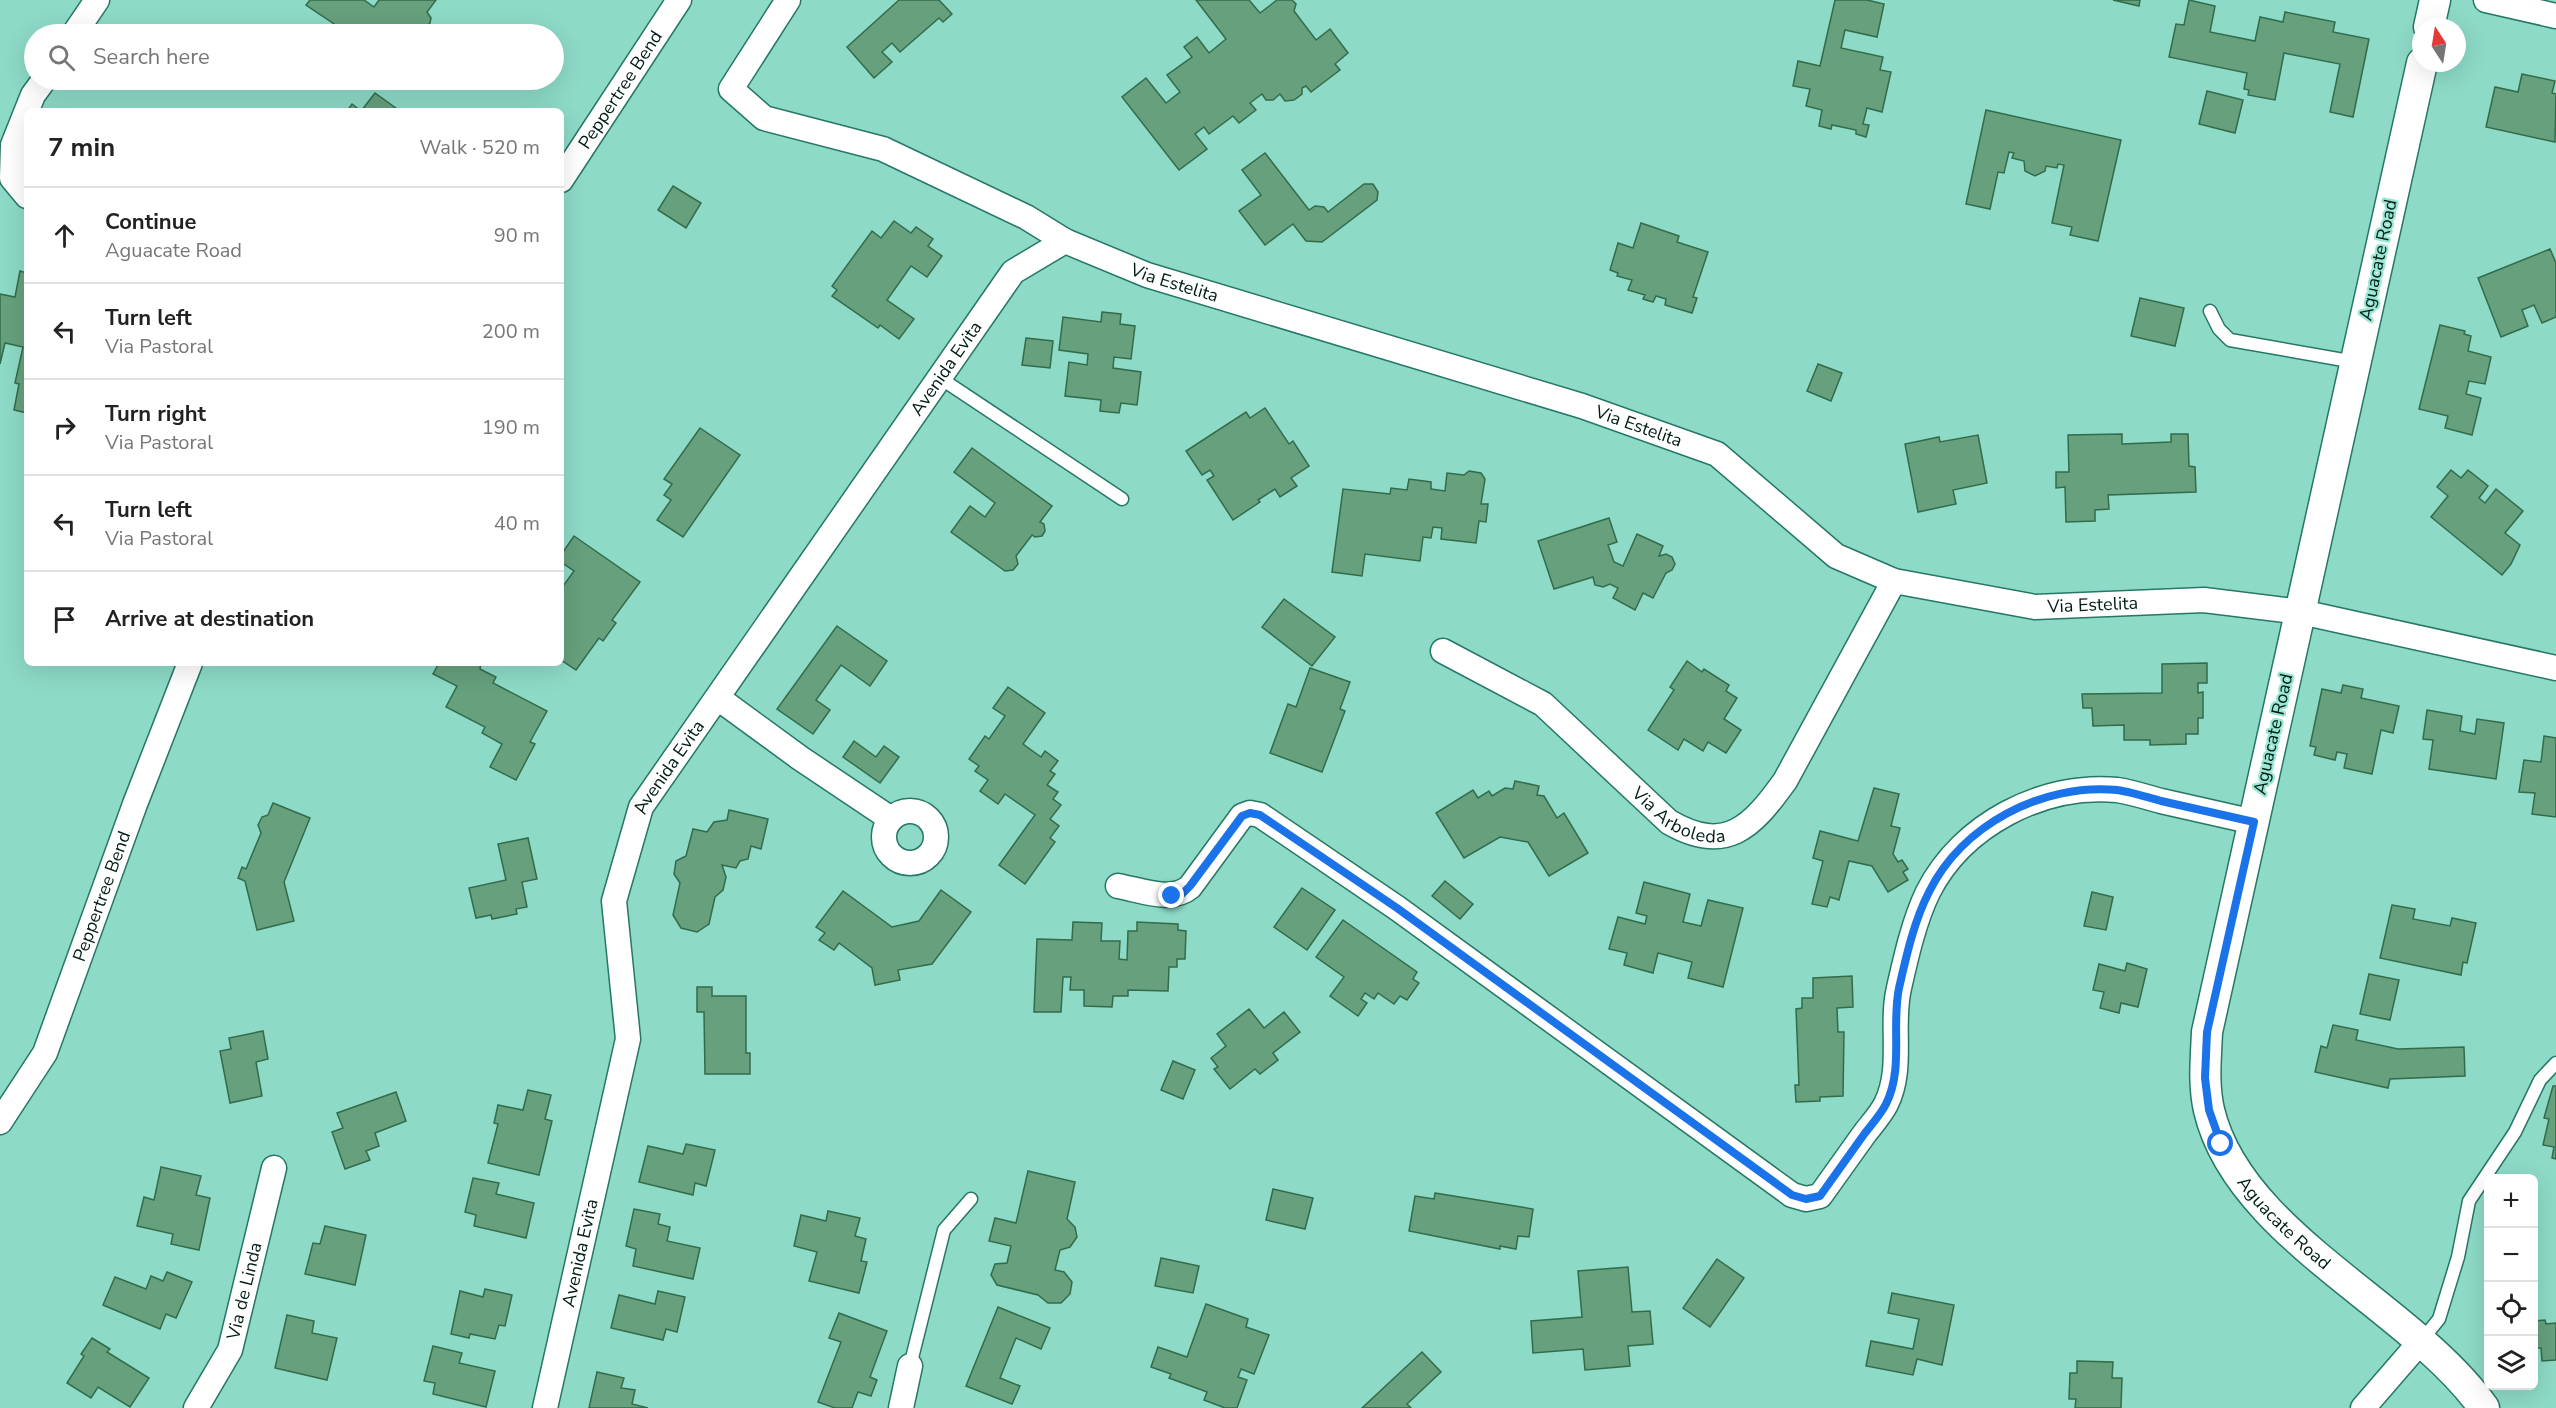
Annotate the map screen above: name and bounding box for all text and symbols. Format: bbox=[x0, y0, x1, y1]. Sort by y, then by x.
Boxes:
north arrow bbox=[2412, 18, 2466, 72]
search box bbox=[24, 24, 564, 90]
street label: Peppertree Bend bbox=[573, 26, 668, 154]
icon: search bbox=[45, 41, 78, 74]
text: Search here bbox=[93, 42, 210, 72]
text: 7 min bbox=[48, 130, 115, 165]
text: Walk · 520 m bbox=[420, 134, 540, 161]
street label: Aguacate Road bbox=[2353, 197, 2403, 323]
text: Continue bbox=[105, 207, 196, 237]
icon: ahead bbox=[48, 219, 81, 252]
text: 90 m bbox=[494, 222, 540, 249]
text: Aguacate Road bbox=[105, 237, 242, 264]
street label: Via Estelita bbox=[1126, 257, 1221, 308]
text: Turn left bbox=[105, 303, 192, 333]
icon: left bbox=[48, 315, 81, 348]
street label: Avenida Evita bbox=[905, 316, 987, 420]
text: 200 m bbox=[482, 318, 540, 345]
text: Via Pastoral bbox=[105, 333, 213, 360]
text: Turn right bbox=[105, 399, 206, 429]
street label: Via Estelita bbox=[1591, 399, 1686, 453]
icon: right bbox=[48, 411, 81, 444]
text: 190 m bbox=[482, 414, 540, 441]
text: Via Pastoral bbox=[105, 429, 213, 456]
text: Turn left bbox=[105, 495, 192, 525]
icon: left bbox=[48, 507, 81, 540]
text: 40 m bbox=[494, 510, 540, 537]
text: Via Pastoral bbox=[105, 525, 213, 552]
street label: Via Estelita bbox=[2046, 591, 2139, 619]
icon: arrive bbox=[48, 603, 81, 636]
text: Arrive at destination bbox=[105, 604, 314, 634]
street label: Aguacate Road bbox=[2247, 671, 2299, 797]
street label: Avenida Evita bbox=[628, 715, 710, 817]
street label: Via Arboleda bbox=[1626, 781, 1727, 849]
street label: Peppertree Bend bbox=[67, 828, 136, 965]
route end bbox=[1158, 882, 1184, 908]
route start bbox=[2207, 1130, 2233, 1156]
street label: Aguacate Road bbox=[2232, 1171, 2336, 1275]
map controls bbox=[2484, 1174, 2538, 1390]
button: + bbox=[2484, 1174, 2538, 1228]
street label: Avenida Evita bbox=[556, 1197, 604, 1309]
button: − bbox=[2484, 1228, 2538, 1282]
street label: Via de Linda bbox=[221, 1240, 268, 1343]
button: locate bbox=[2484, 1282, 2538, 1336]
button: layers bbox=[2484, 1336, 2538, 1390]

